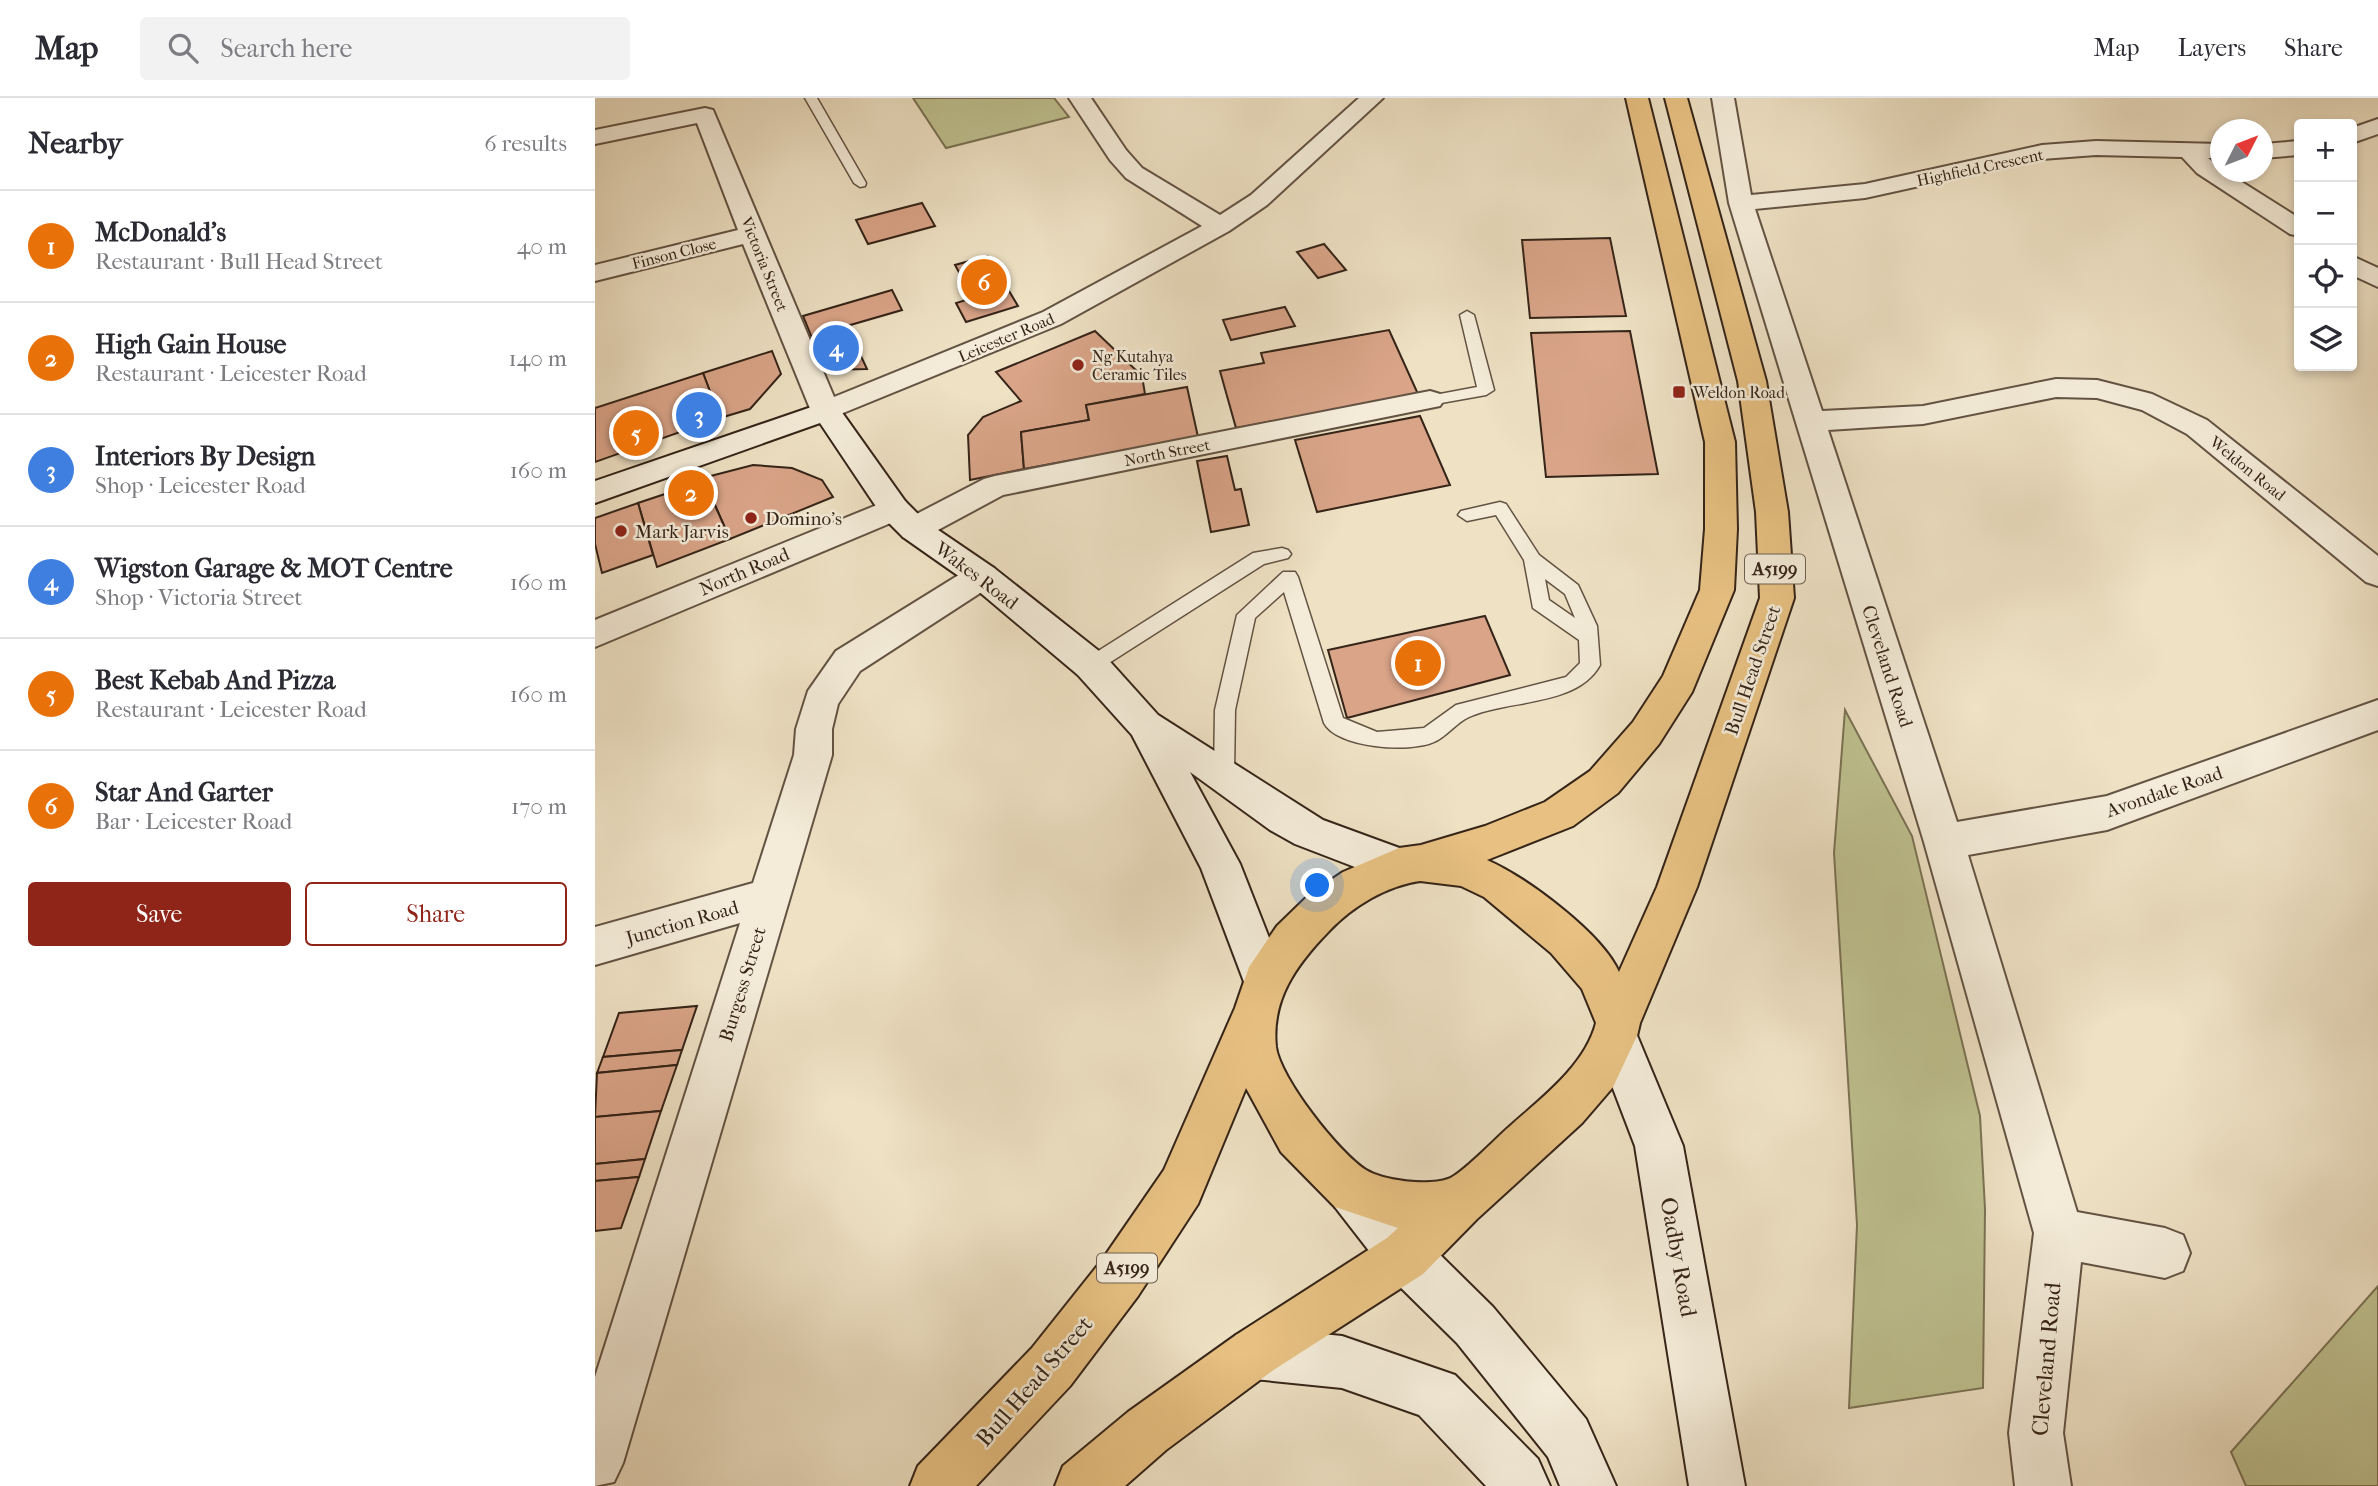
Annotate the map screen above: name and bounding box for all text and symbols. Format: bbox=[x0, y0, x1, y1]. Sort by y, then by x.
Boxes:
search box bbox=[140, 17, 630, 80]
text: Map bbox=[35, 29, 98, 68]
icon: search bbox=[164, 29, 202, 67]
text: Search here bbox=[220, 33, 352, 64]
text: Map bbox=[2094, 34, 2140, 62]
text: Layers bbox=[2178, 34, 2246, 62]
text: Share bbox=[2284, 34, 2343, 62]
north arrow bbox=[2210, 119, 2273, 182]
map controls bbox=[2294, 119, 2357, 371]
button: + bbox=[2294, 119, 2357, 182]
text: Nearby bbox=[28, 126, 123, 161]
text: 6 results bbox=[484, 130, 567, 157]
street label: Highfield Crescent bbox=[1915, 145, 2046, 190]
button: − bbox=[2294, 182, 2357, 245]
street label: Victoria Street bbox=[737, 213, 792, 315]
text: McDonald's bbox=[95, 217, 226, 248]
text: 1 bbox=[47, 233, 55, 260]
text: 40 m bbox=[517, 233, 567, 260]
street label: Finson Close bbox=[630, 234, 718, 273]
button: locate bbox=[2294, 245, 2357, 308]
text: Restaurant · Bull Head Street bbox=[95, 248, 383, 275]
pin: 6 bbox=[961, 256, 1007, 308]
button: layers bbox=[2294, 308, 2357, 371]
street label: Leicester Road bbox=[955, 309, 1057, 366]
pin: 4 bbox=[813, 322, 859, 374]
text: High Gain House bbox=[95, 329, 286, 360]
text: 2 bbox=[45, 345, 57, 372]
text: 140 m bbox=[508, 345, 567, 372]
place label: Ng Kutahya Ceramic Tiles bbox=[1092, 347, 1187, 384]
marker: Ng Kutahya Ceramic Tiles bbox=[1070, 357, 1086, 373]
text: Restaurant · Leicester Road bbox=[95, 360, 367, 387]
place label: Weldon Road bbox=[1692, 383, 1785, 402]
marker: Weldon Road bbox=[1671, 384, 1687, 400]
pin: 3 bbox=[676, 389, 722, 441]
pin: 5 bbox=[613, 407, 659, 459]
street label: Weldon Road bbox=[2205, 431, 2290, 505]
street label: North Street bbox=[1123, 435, 1212, 470]
text: Interiors By Design bbox=[95, 441, 315, 472]
text: 3 bbox=[46, 457, 56, 484]
text: 160 m bbox=[510, 457, 567, 484]
pin: 2 bbox=[668, 467, 714, 519]
text: Shop · Leicester Road bbox=[95, 472, 306, 499]
place label: Domino's bbox=[765, 508, 842, 530]
marker: Domino's bbox=[743, 510, 759, 526]
place label: Mark Jarvis bbox=[635, 521, 729, 543]
marker: Mark Jarvis bbox=[613, 523, 629, 539]
street label: Wakes Road bbox=[930, 537, 1023, 615]
street label: North Road bbox=[696, 543, 793, 601]
text: Wigston Garage & MOT Centre bbox=[95, 553, 453, 584]
road number: A5199 bbox=[1745, 555, 1805, 584]
text: 4 bbox=[44, 569, 58, 596]
text: 160 m bbox=[510, 569, 567, 596]
text: Shop · Victoria Street bbox=[95, 584, 303, 611]
street label: Cleveland Road bbox=[1857, 602, 1917, 731]
street label: Bull Head Street bbox=[1721, 603, 1785, 738]
pin: 1 bbox=[1395, 637, 1441, 689]
text: Best Kebab And Pizza bbox=[95, 665, 335, 696]
text: 5 bbox=[46, 681, 56, 708]
text: 160 m bbox=[510, 681, 567, 708]
text: Restaurant · Leicester Road bbox=[95, 696, 367, 723]
street label: Avondale Road bbox=[2102, 762, 2226, 822]
text: Star And Garter bbox=[95, 777, 273, 808]
text: 6 bbox=[45, 793, 57, 820]
text: 170 m bbox=[511, 793, 567, 820]
text: Bar · Leicester Road bbox=[95, 808, 292, 835]
your location bbox=[1300, 868, 1334, 902]
button: Save bbox=[28, 882, 291, 946]
button: Share bbox=[305, 882, 567, 946]
street label: Junction Road bbox=[622, 896, 742, 950]
street label: Burgess Street bbox=[715, 924, 771, 1044]
street label: Oadby Road bbox=[1655, 1195, 1702, 1320]
road number: A5199 bbox=[1097, 1254, 1157, 1282]
street label: Cleveland Road bbox=[2026, 1281, 2067, 1437]
street label: Bull Head Street bbox=[970, 1311, 1098, 1452]

